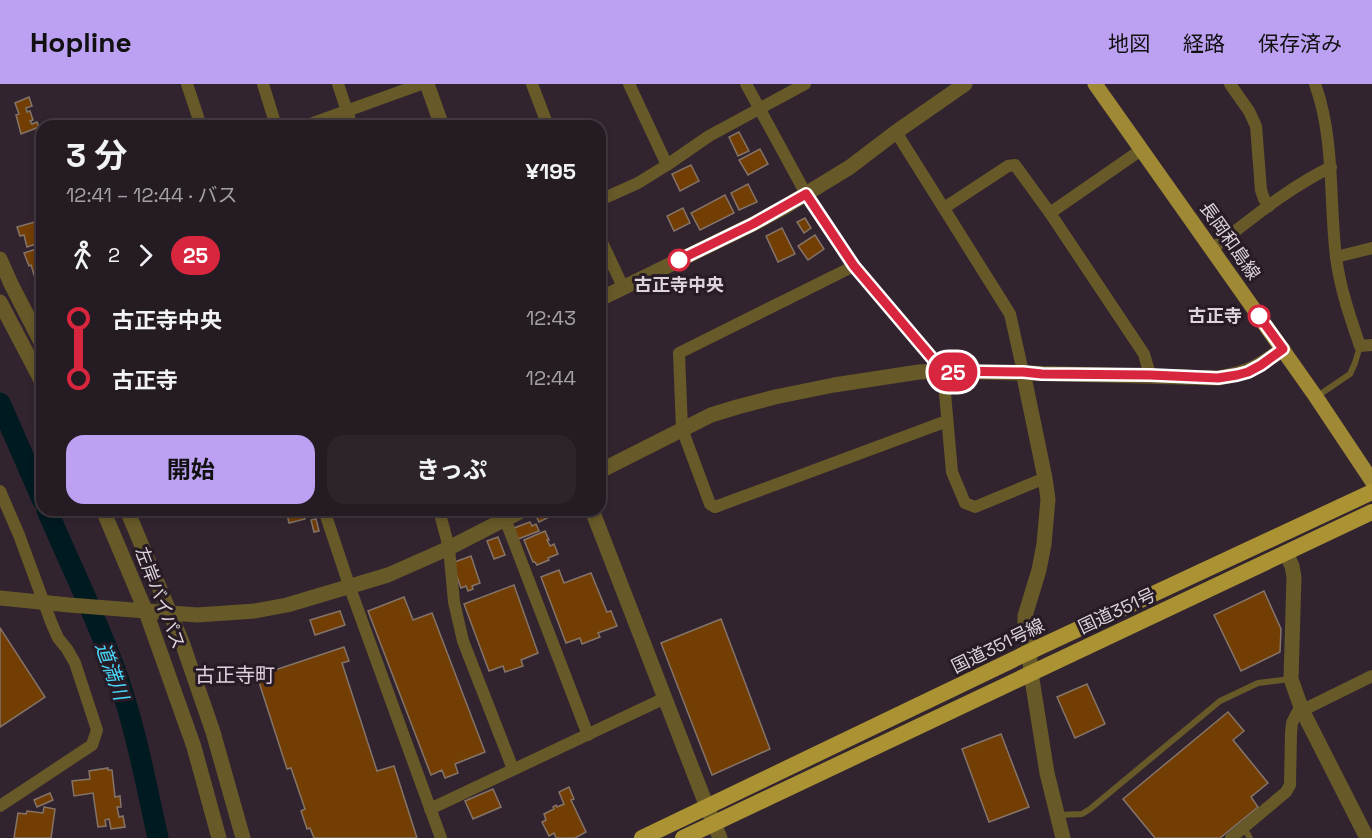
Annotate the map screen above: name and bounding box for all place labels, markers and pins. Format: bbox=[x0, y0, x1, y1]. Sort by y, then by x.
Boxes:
marker: 古正寺中央 bbox=[668, 249, 690, 271]
place label: 古正寺中央 bbox=[634, 273, 724, 296]
place label: 古正寺 bbox=[1188, 304, 1242, 327]
marker: 古正寺 bbox=[1248, 305, 1270, 327]

